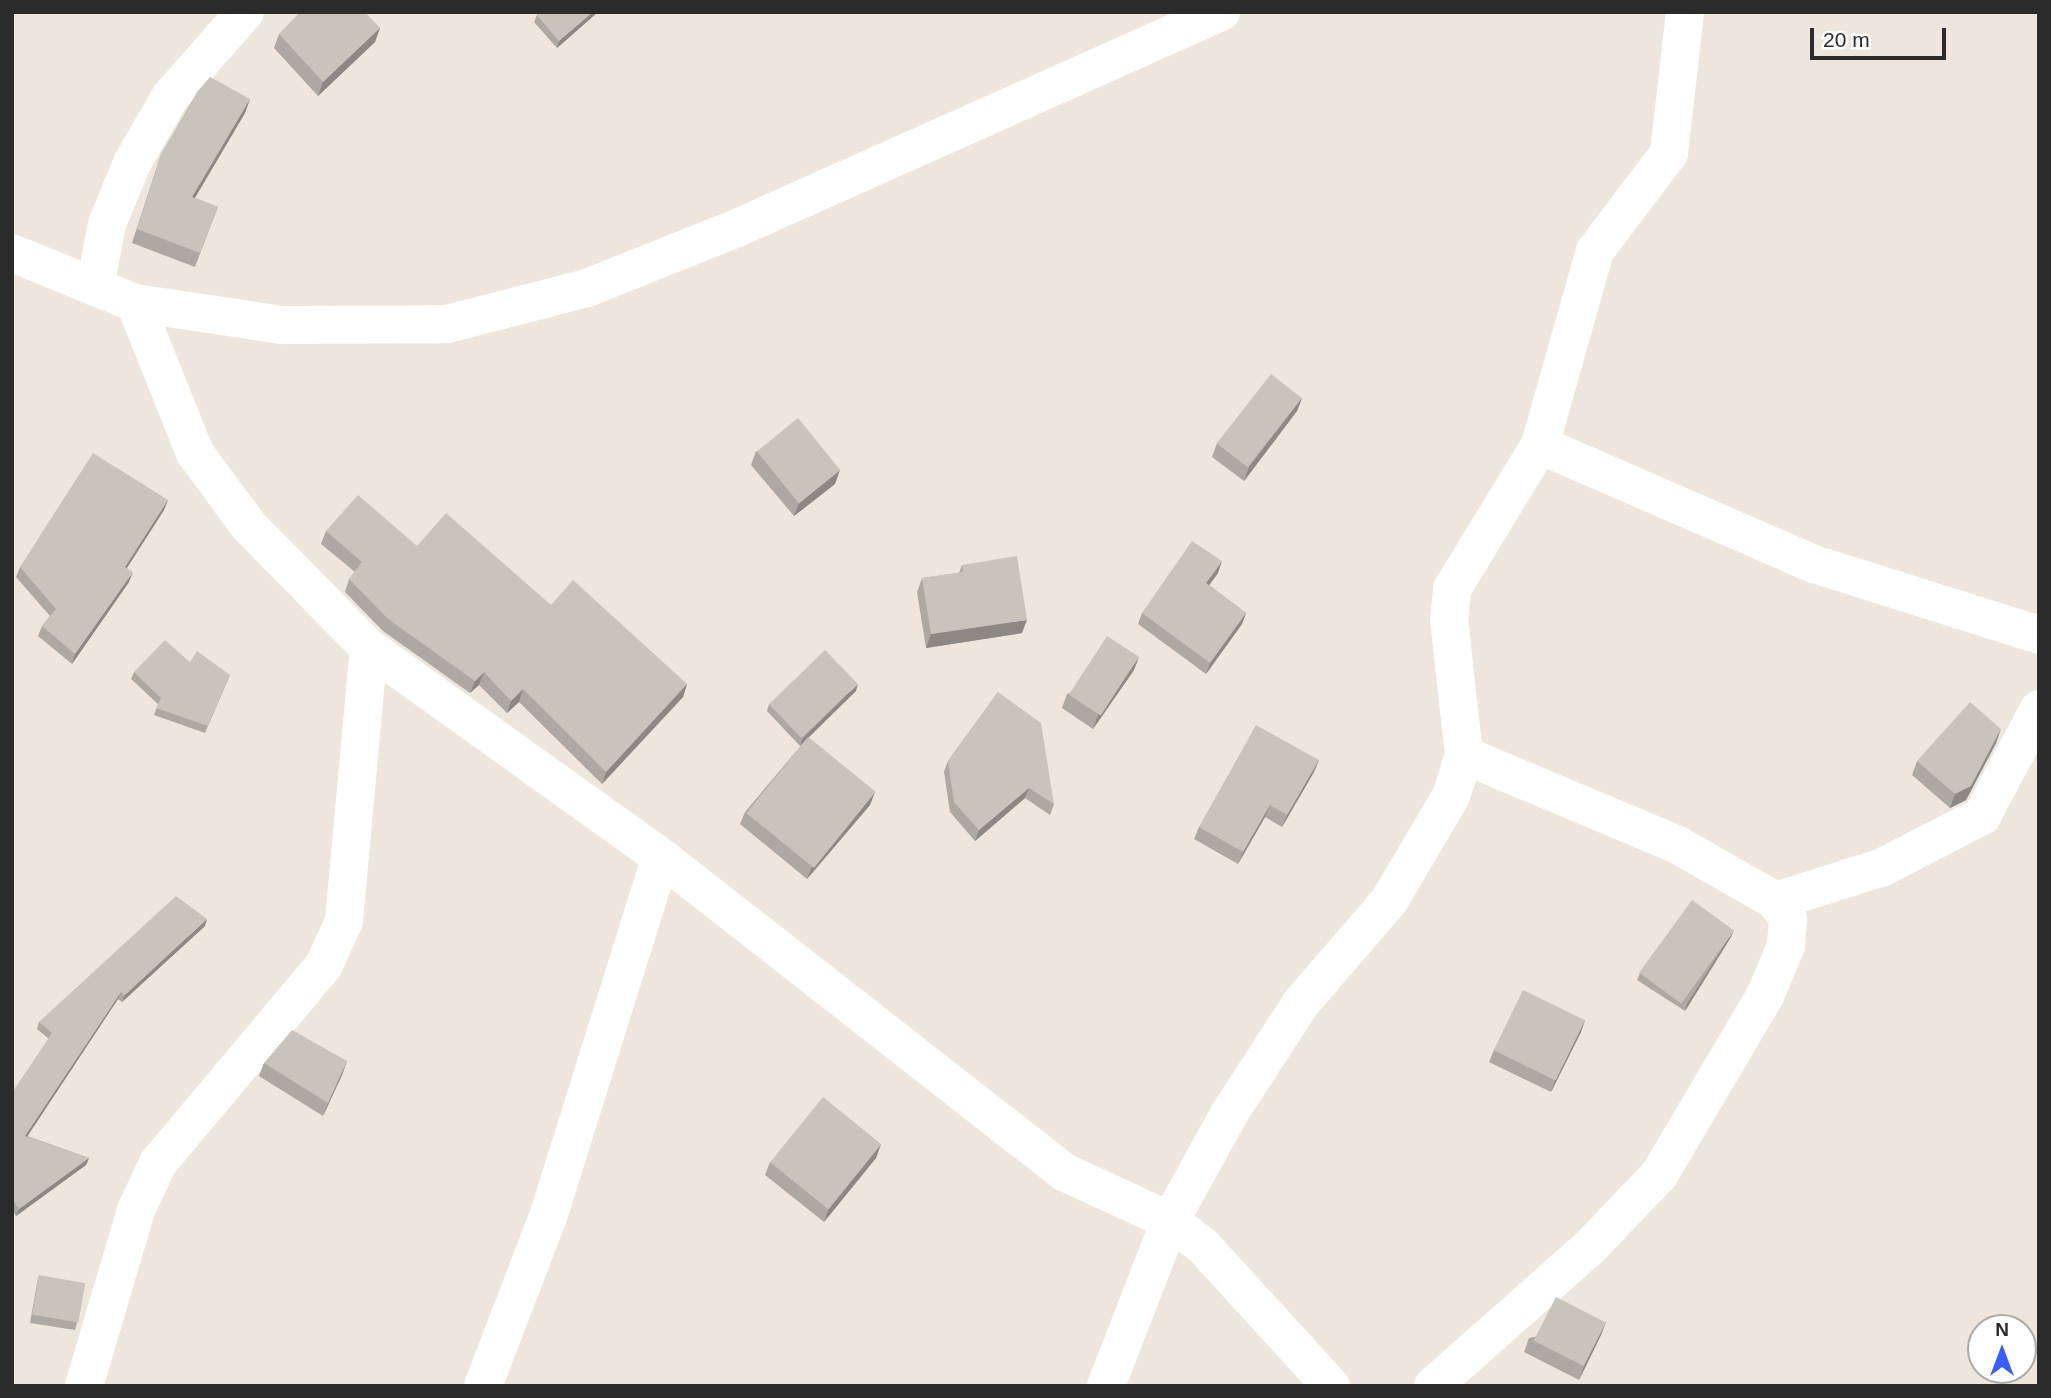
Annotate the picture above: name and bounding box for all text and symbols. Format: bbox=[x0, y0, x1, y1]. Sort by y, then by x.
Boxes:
scale bar bbox=[1813, 14, 1950, 58]
text: 20 m bbox=[1823, 28, 1870, 51]
north arrow bbox=[1967, 1314, 2037, 1384]
text: N bbox=[1995, 1319, 2009, 1340]

